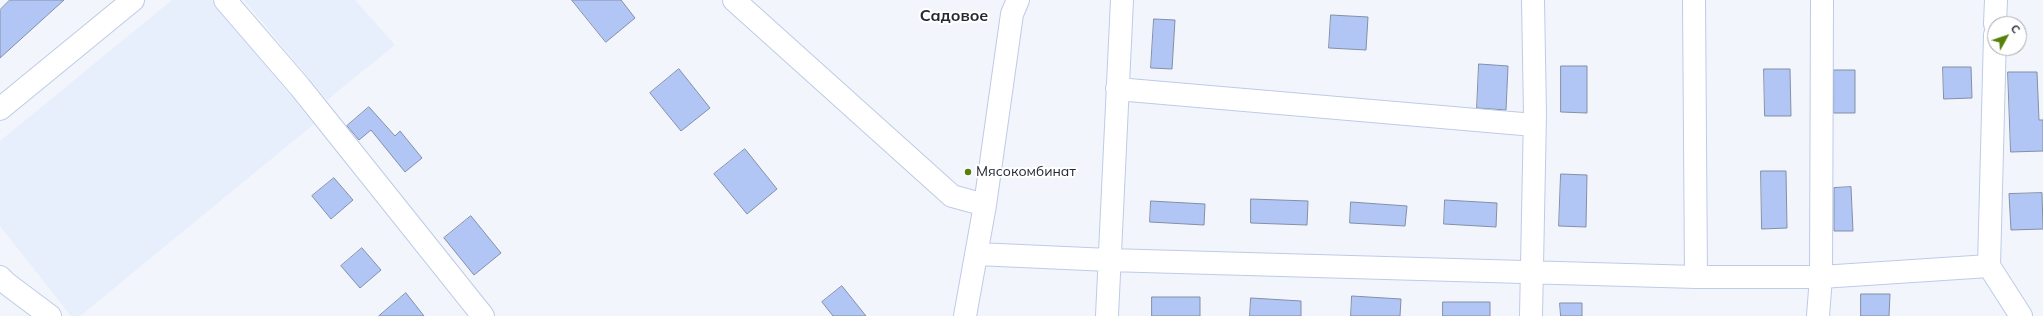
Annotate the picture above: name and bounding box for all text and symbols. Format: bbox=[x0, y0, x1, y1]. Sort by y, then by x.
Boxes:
district label: Садовое bbox=[920, 6, 988, 26]
north arrow bbox=[1987, 16, 2027, 56]
text: С bbox=[2008, 22, 2023, 36]
place label: Мясокомбинат bbox=[976, 164, 1076, 180]
marker: Мясокомбинат bbox=[963, 167, 973, 177]

